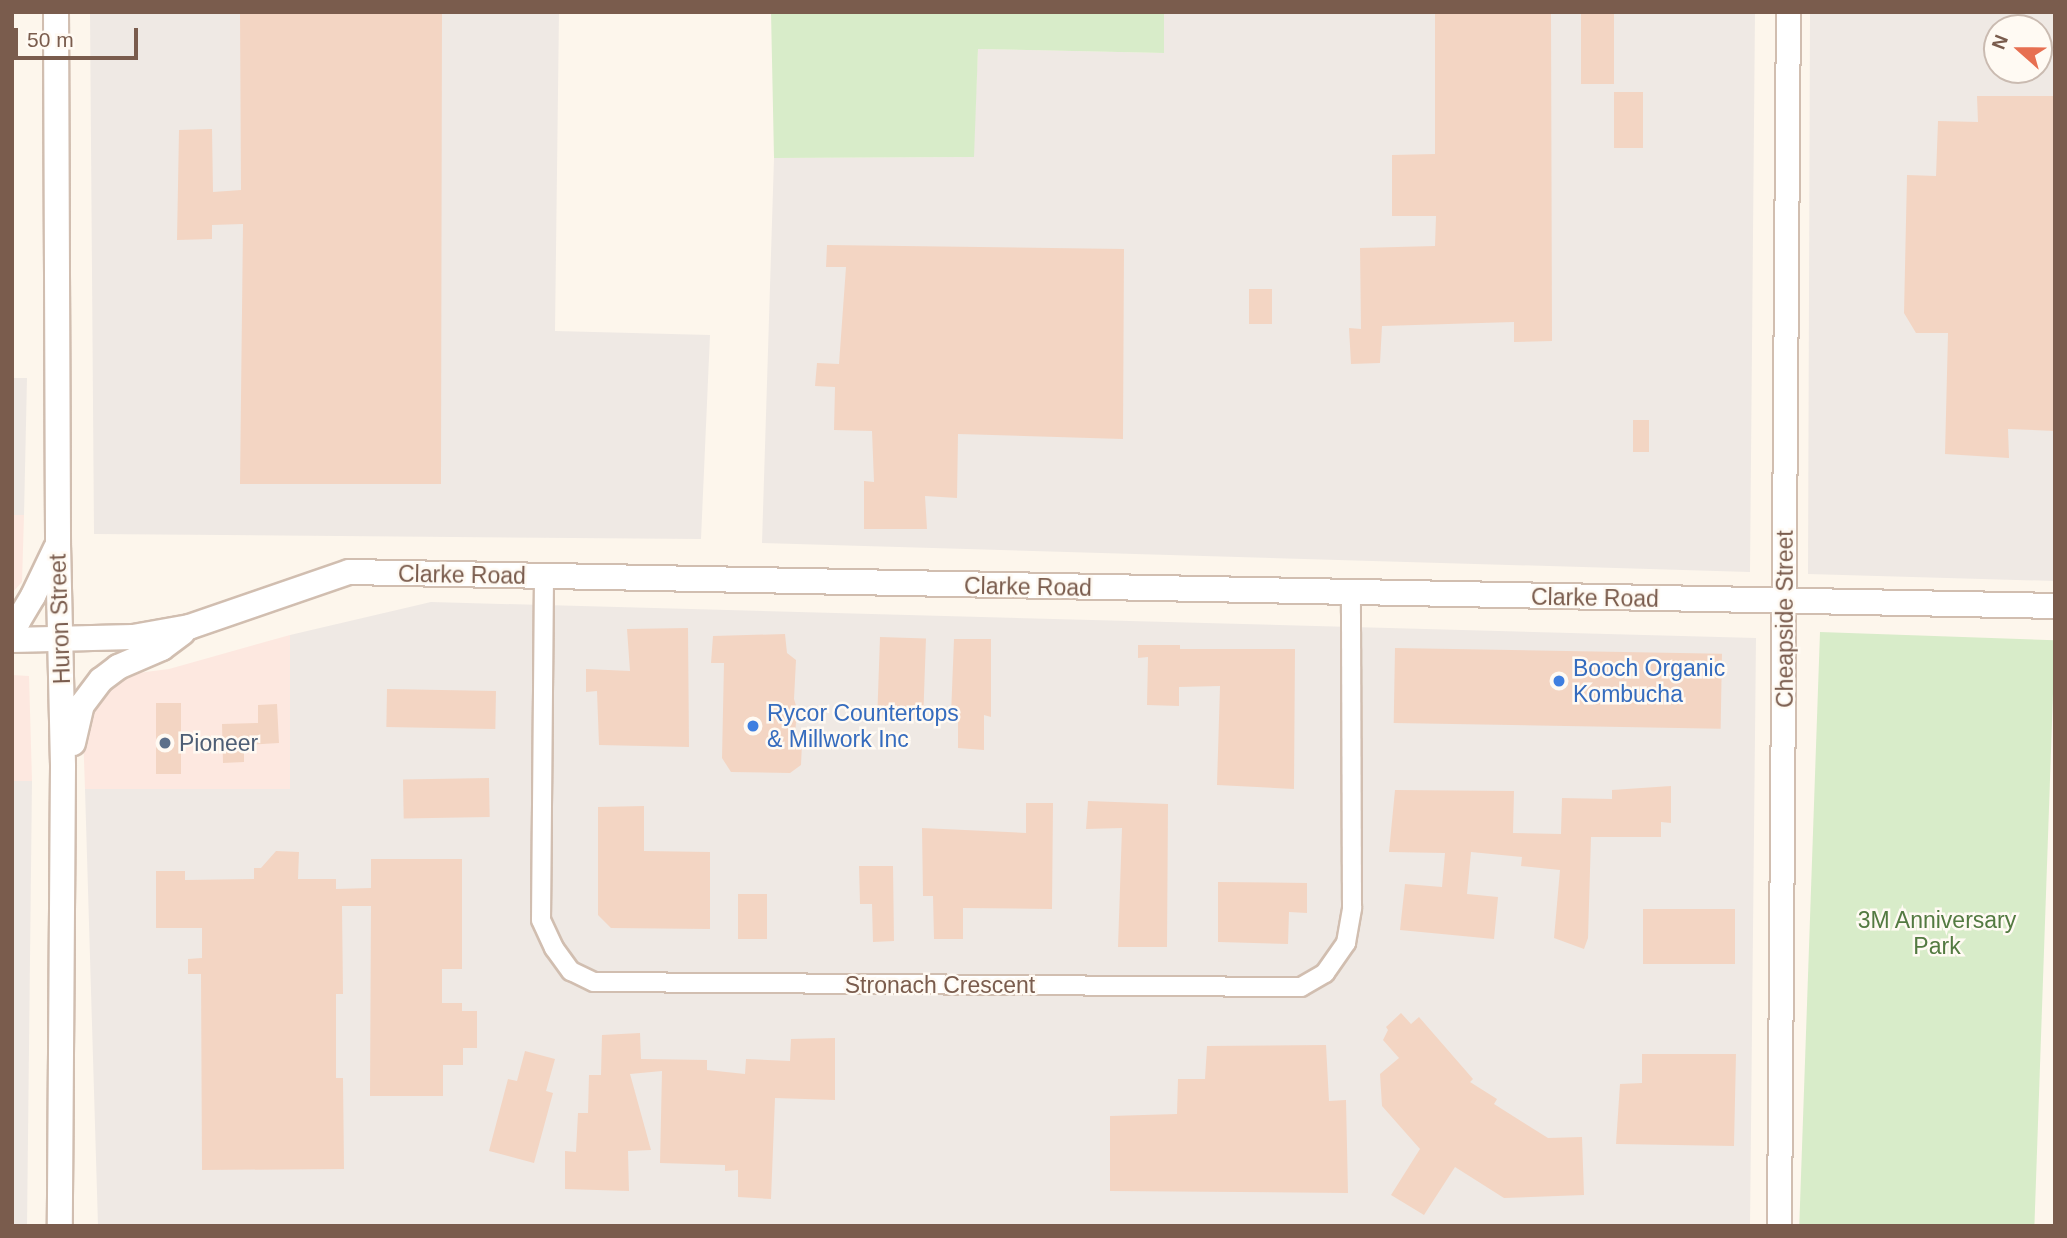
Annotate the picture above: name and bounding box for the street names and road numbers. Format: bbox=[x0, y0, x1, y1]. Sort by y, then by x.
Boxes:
street label: Cheapside Street bbox=[1771, 530, 1799, 708]
street label: Huron Street bbox=[44, 553, 76, 685]
street label: Clarke Road bbox=[398, 560, 526, 590]
street label: Clarke Road bbox=[964, 572, 1092, 602]
street label: Clarke Road bbox=[1531, 583, 1659, 613]
street label: Stronach Crescent bbox=[845, 971, 1035, 999]

